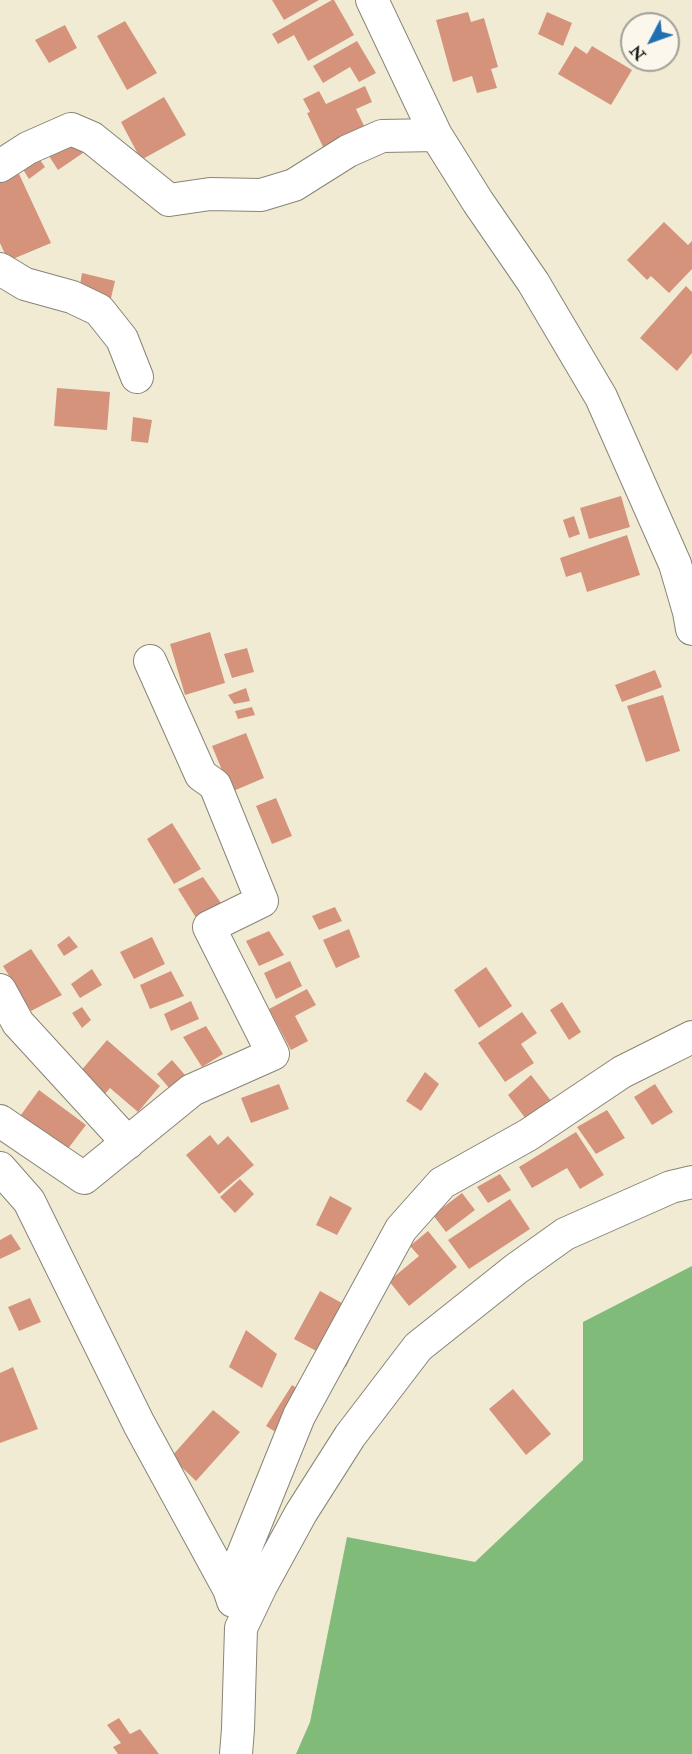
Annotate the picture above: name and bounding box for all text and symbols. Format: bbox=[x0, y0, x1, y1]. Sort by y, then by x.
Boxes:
north arrow bbox=[620, 12, 680, 72]
text: N bbox=[626, 41, 650, 64]

